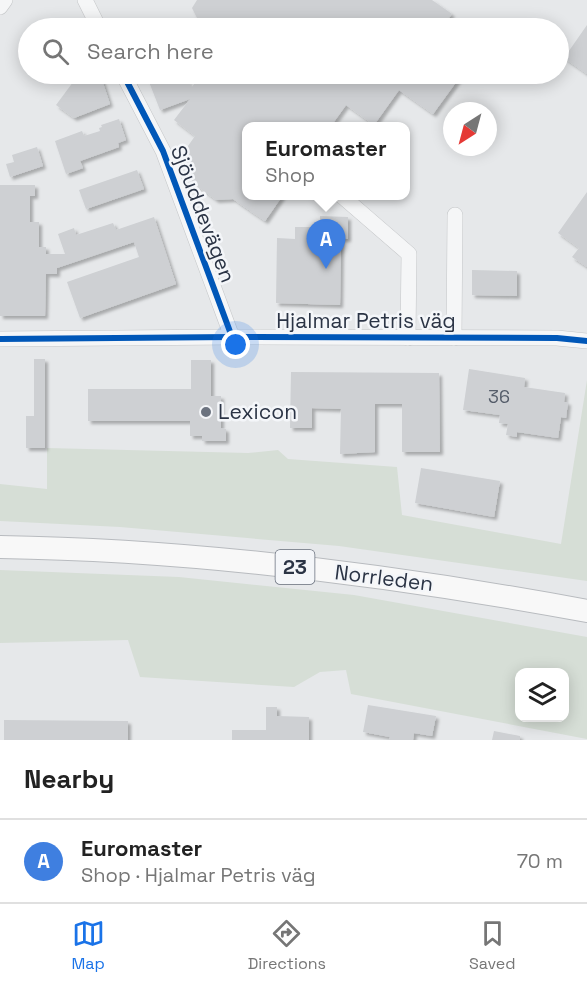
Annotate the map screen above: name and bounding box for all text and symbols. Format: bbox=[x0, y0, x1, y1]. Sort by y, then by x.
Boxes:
search box bbox=[18, 18, 569, 84]
icon: search bbox=[39, 35, 72, 68]
text: Search here bbox=[87, 37, 214, 65]
north arrow bbox=[443, 102, 497, 156]
popup bbox=[242, 122, 410, 200]
text: Euromaster bbox=[265, 134, 387, 162]
street label: Sjöuddevägen bbox=[165, 142, 242, 286]
text: Shop bbox=[265, 162, 315, 188]
pin: A bbox=[306, 220, 346, 269]
street label: Hjalmar Petris väg bbox=[276, 307, 456, 334]
your location bbox=[221, 330, 250, 359]
house number: 36 bbox=[488, 385, 510, 408]
place label: Lexicon bbox=[218, 398, 297, 425]
marker: Lexicon bbox=[199, 405, 213, 419]
road number: 23 bbox=[276, 550, 314, 584]
street label: Norrleden bbox=[333, 558, 435, 597]
map controls bbox=[515, 668, 569, 722]
button: layers bbox=[515, 668, 569, 722]
text: Nearby bbox=[24, 762, 114, 796]
text: Euromaster bbox=[81, 834, 202, 862]
text: A bbox=[37, 848, 50, 874]
text: 70 m bbox=[517, 848, 563, 874]
text: Shop · Hjalmar Petris väg bbox=[81, 862, 316, 888]
tab: Map bbox=[71, 917, 105, 974]
tab: Directions bbox=[248, 917, 326, 974]
tab: Saved bbox=[469, 917, 516, 974]

